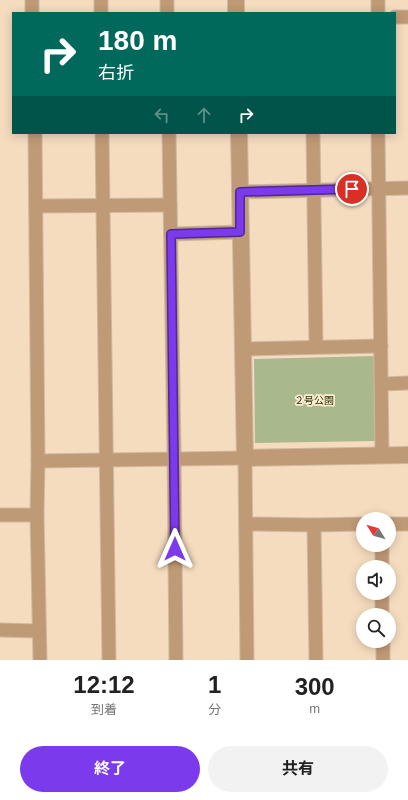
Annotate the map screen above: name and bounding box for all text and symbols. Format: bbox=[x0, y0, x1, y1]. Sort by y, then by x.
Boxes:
text: 180 m bbox=[98, 25, 177, 56]
icon: right bbox=[32, 28, 84, 80]
text: 右折 bbox=[98, 63, 134, 83]
icon: left bbox=[151, 104, 173, 126]
icon: ahead bbox=[193, 104, 215, 126]
icon: right bbox=[235, 104, 257, 126]
pin bbox=[335, 172, 369, 206]
icon: arrive bbox=[341, 178, 363, 200]
park label: ２号公園 bbox=[294, 395, 334, 406]
north arrow bbox=[356, 512, 396, 552]
map controls bbox=[356, 512, 396, 648]
position arrow bbox=[154, 528, 196, 570]
button: sound bbox=[356, 560, 396, 600]
button: search bbox=[356, 608, 396, 648]
text: 12:12 bbox=[73, 671, 135, 698]
text: 1 bbox=[208, 671, 221, 698]
text: 300 bbox=[295, 673, 335, 700]
text: m bbox=[309, 701, 320, 716]
text: 到着 bbox=[91, 702, 117, 717]
text: 分 bbox=[208, 702, 221, 717]
button: 終了 bbox=[20, 746, 200, 792]
button: 共有 bbox=[208, 746, 388, 792]

